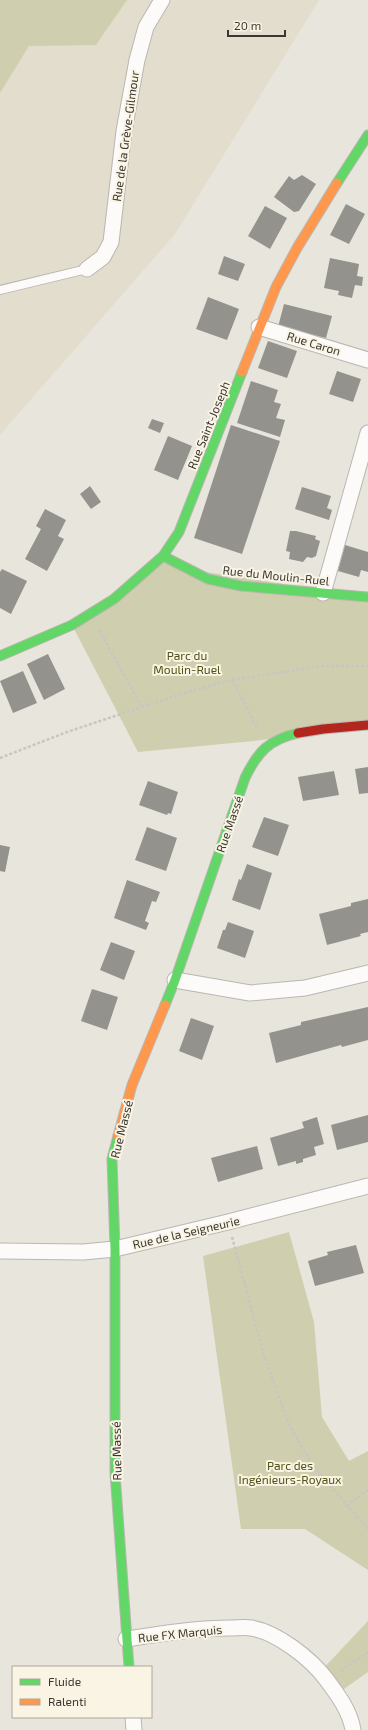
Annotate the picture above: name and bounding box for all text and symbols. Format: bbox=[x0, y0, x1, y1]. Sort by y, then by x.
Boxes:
scale bar bbox=[228, 12, 285, 38]
text: 20 m bbox=[234, 18, 261, 32]
street label: Rue de la Grève-Gilmour bbox=[109, 69, 141, 202]
street label: Rue Caron bbox=[286, 328, 342, 358]
street label: Rue Saint-Joseph bbox=[184, 379, 232, 471]
street label: Rue du Moulin-Ruel bbox=[222, 562, 330, 588]
park label: Parc du Moulin-Ruel bbox=[153, 648, 221, 676]
street label: Rue Massé bbox=[213, 794, 245, 854]
street label: Rue Massé bbox=[107, 1099, 135, 1159]
street label: Rue de la Seigneurie bbox=[131, 1213, 241, 1251]
street label: Rue Massé bbox=[108, 1421, 124, 1481]
park label: Parc des Ingénieurs-Royaux bbox=[239, 1458, 342, 1486]
street label: Rue FX Marquis bbox=[137, 1622, 223, 1644]
legend bbox=[12, 1666, 152, 1718]
text: Fluide bbox=[48, 1674, 81, 1688]
text: Ralenti bbox=[48, 1694, 87, 1708]

